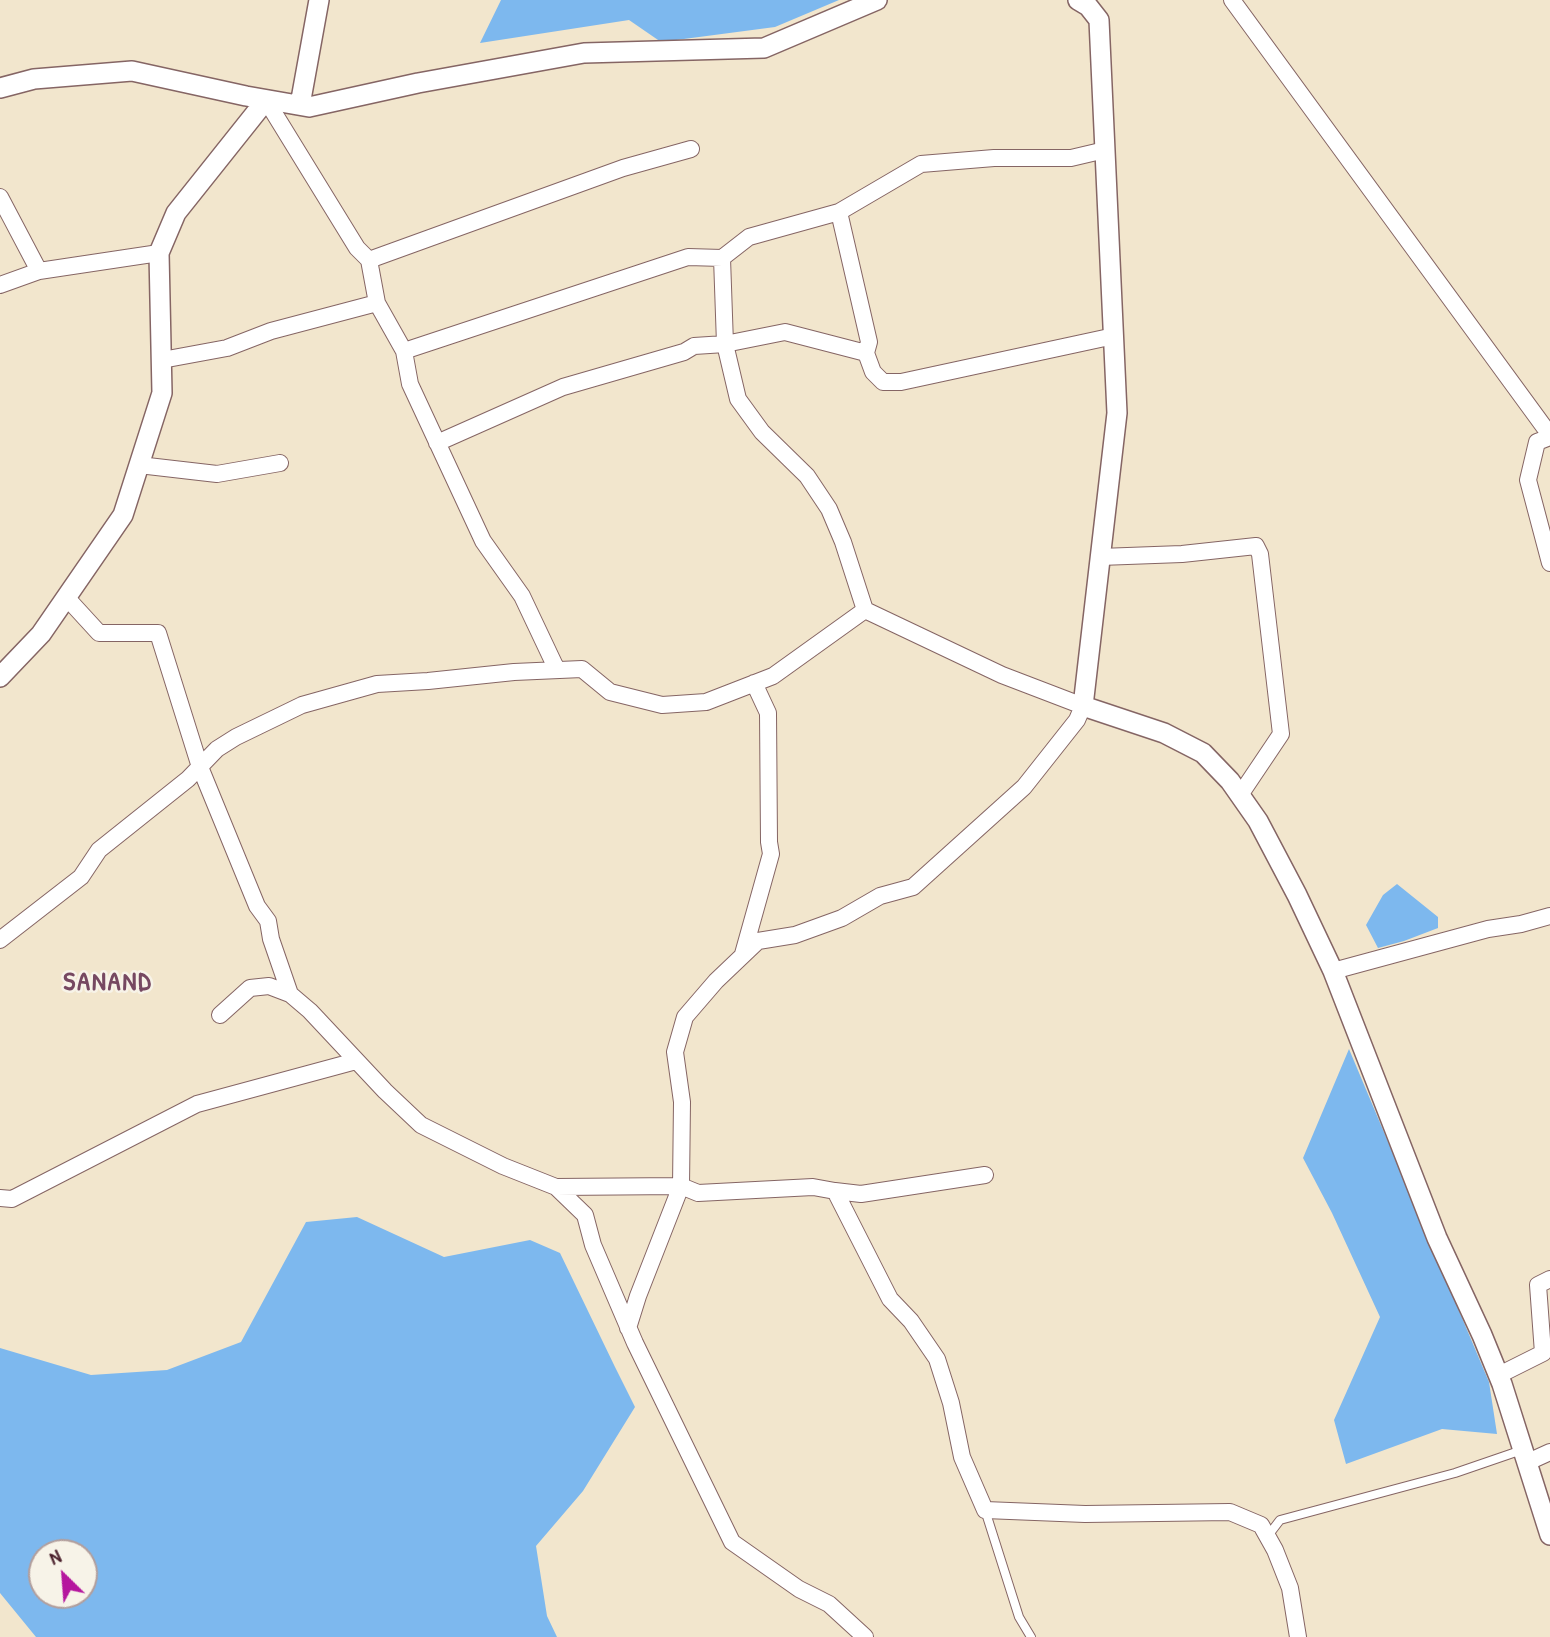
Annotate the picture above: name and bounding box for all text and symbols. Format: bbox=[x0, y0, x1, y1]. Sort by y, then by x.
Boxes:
district label: SANAND bbox=[64, 967, 152, 999]
north arrow bbox=[28, 1539, 98, 1609]
text: N bbox=[45, 1543, 65, 1571]

